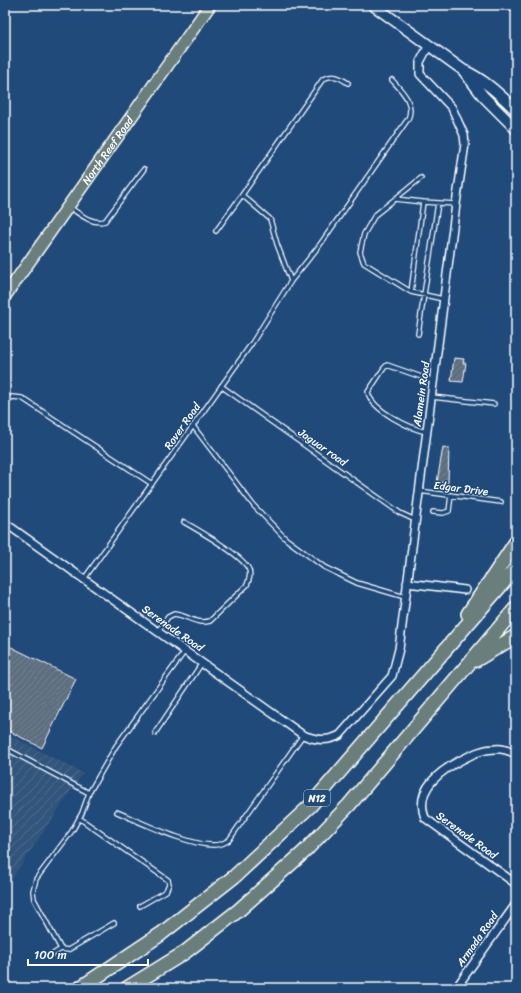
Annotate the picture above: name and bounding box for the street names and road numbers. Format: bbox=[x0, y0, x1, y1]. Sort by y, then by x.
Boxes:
street label: North Reef Road bbox=[77, 112, 139, 189]
street label: Alamein Road bbox=[407, 359, 436, 429]
street label: Rover Road bbox=[159, 398, 206, 454]
street label: Jaguar road bbox=[293, 423, 352, 472]
street label: Edgar Drive bbox=[433, 476, 490, 501]
street label: Serenade Road bbox=[138, 600, 209, 658]
road number: N12 bbox=[304, 790, 330, 806]
street label: Serenade Road bbox=[432, 807, 502, 865]
street label: Armada Road bbox=[451, 907, 504, 971]

